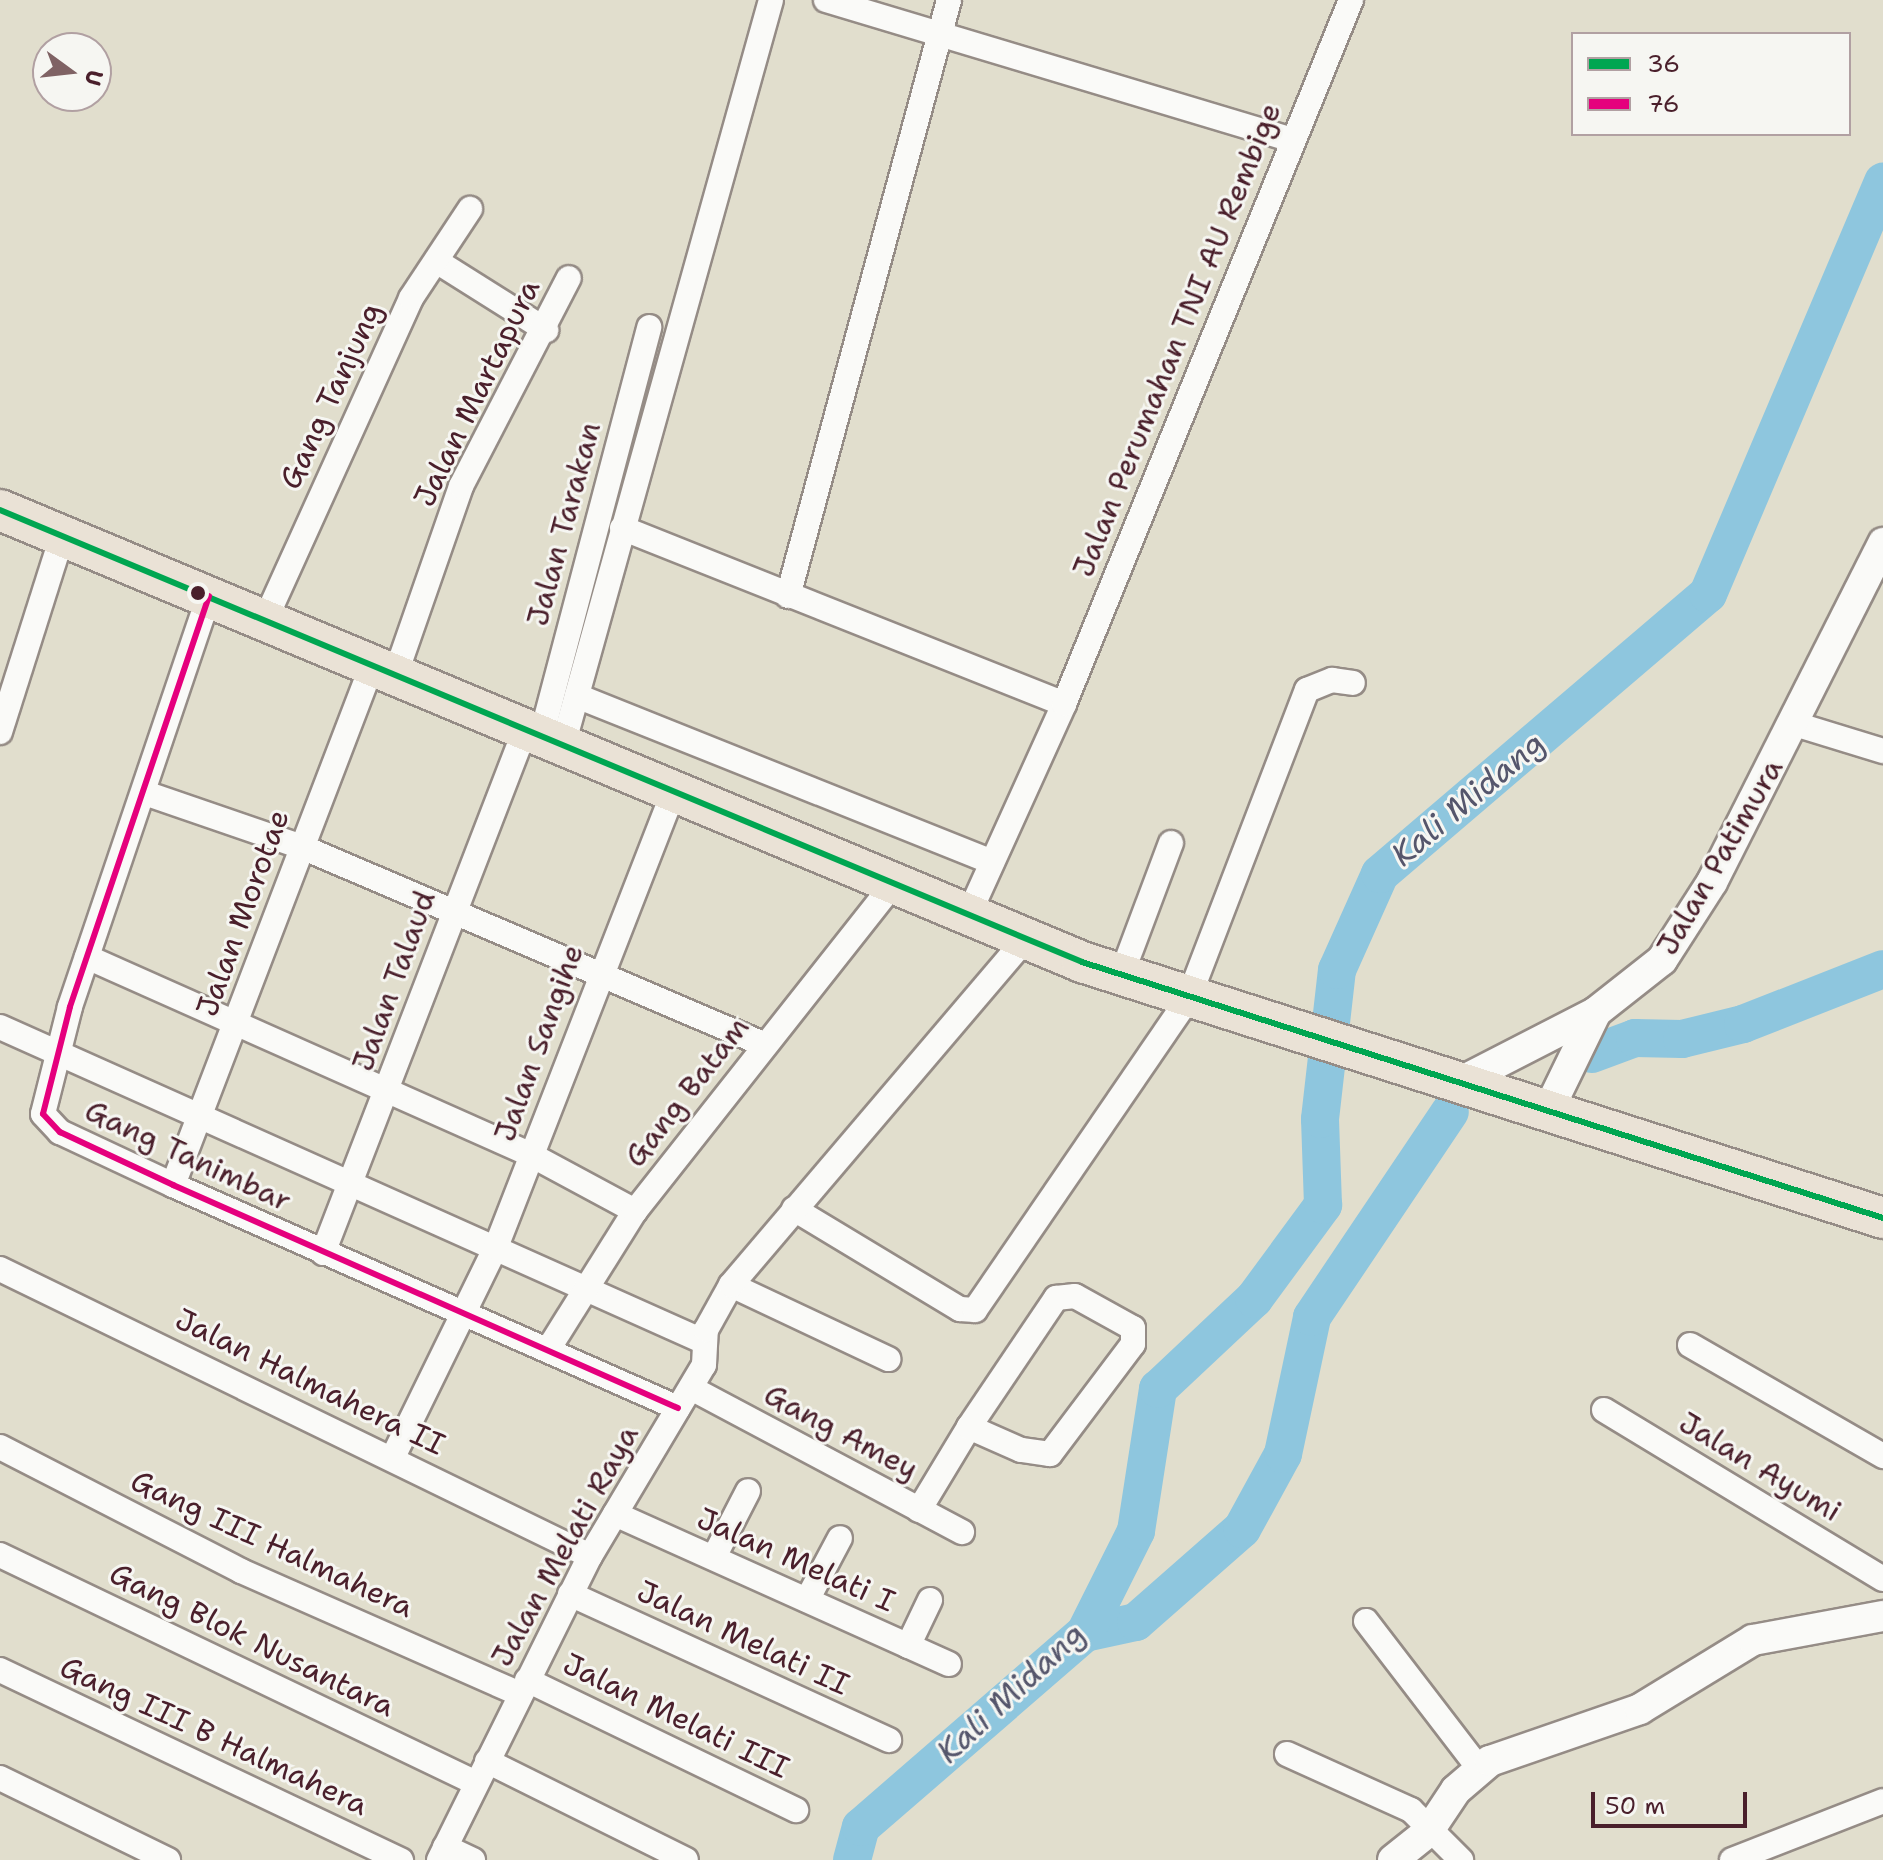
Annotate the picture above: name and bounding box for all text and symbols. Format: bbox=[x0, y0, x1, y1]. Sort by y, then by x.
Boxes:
north arrow bbox=[32, 32, 112, 112]
legend bbox=[1571, 32, 1851, 136]
text: 36 bbox=[1647, 48, 1680, 80]
text: U bbox=[78, 67, 110, 89]
text: 76 bbox=[1647, 88, 1680, 120]
street label: Jalan Perumahan TNI AU Rembige bbox=[1065, 98, 1289, 582]
street label: Jalan Martapura bbox=[406, 273, 548, 513]
street label: Gang Tanjung bbox=[272, 297, 390, 495]
street label: Jalan Tarakan bbox=[519, 418, 609, 630]
unlabelled marker bbox=[190, 585, 206, 601]
water label: Kali Midang bbox=[1383, 724, 1553, 874]
street label: Jalan Patimura bbox=[1649, 752, 1791, 962]
street label: Jalan Morotae bbox=[189, 805, 297, 1021]
street label: Jalan Talaud bbox=[345, 886, 443, 1076]
street label: Jalan Sangihe bbox=[487, 940, 591, 1146]
street label: Gang Batam bbox=[617, 1010, 757, 1174]
street label: Gang Tanimbar bbox=[79, 1092, 297, 1220]
street label: Jalan Halmahera II bbox=[169, 1301, 451, 1463]
street label: Gang Amey bbox=[758, 1376, 924, 1488]
street label: Jalan Ayumi bbox=[1672, 1405, 1848, 1529]
street label: Jalan Melati Raya bbox=[484, 1419, 646, 1673]
street label: Gang III Halmahera bbox=[125, 1463, 419, 1625]
street label: Jalan Melati I bbox=[691, 1500, 901, 1620]
street label: Gang Blok Nusantara bbox=[104, 1555, 400, 1725]
street label: Jalan Melati II bbox=[631, 1573, 855, 1703]
water label: Kali Midang bbox=[929, 1615, 1093, 1771]
street label: Jalan Melati III bbox=[557, 1646, 795, 1786]
street label: Gang III B Halmahera bbox=[54, 1649, 374, 1823]
scale bar bbox=[1595, 1776, 1751, 1826]
text: 50 m bbox=[1605, 1790, 1665, 1822]

